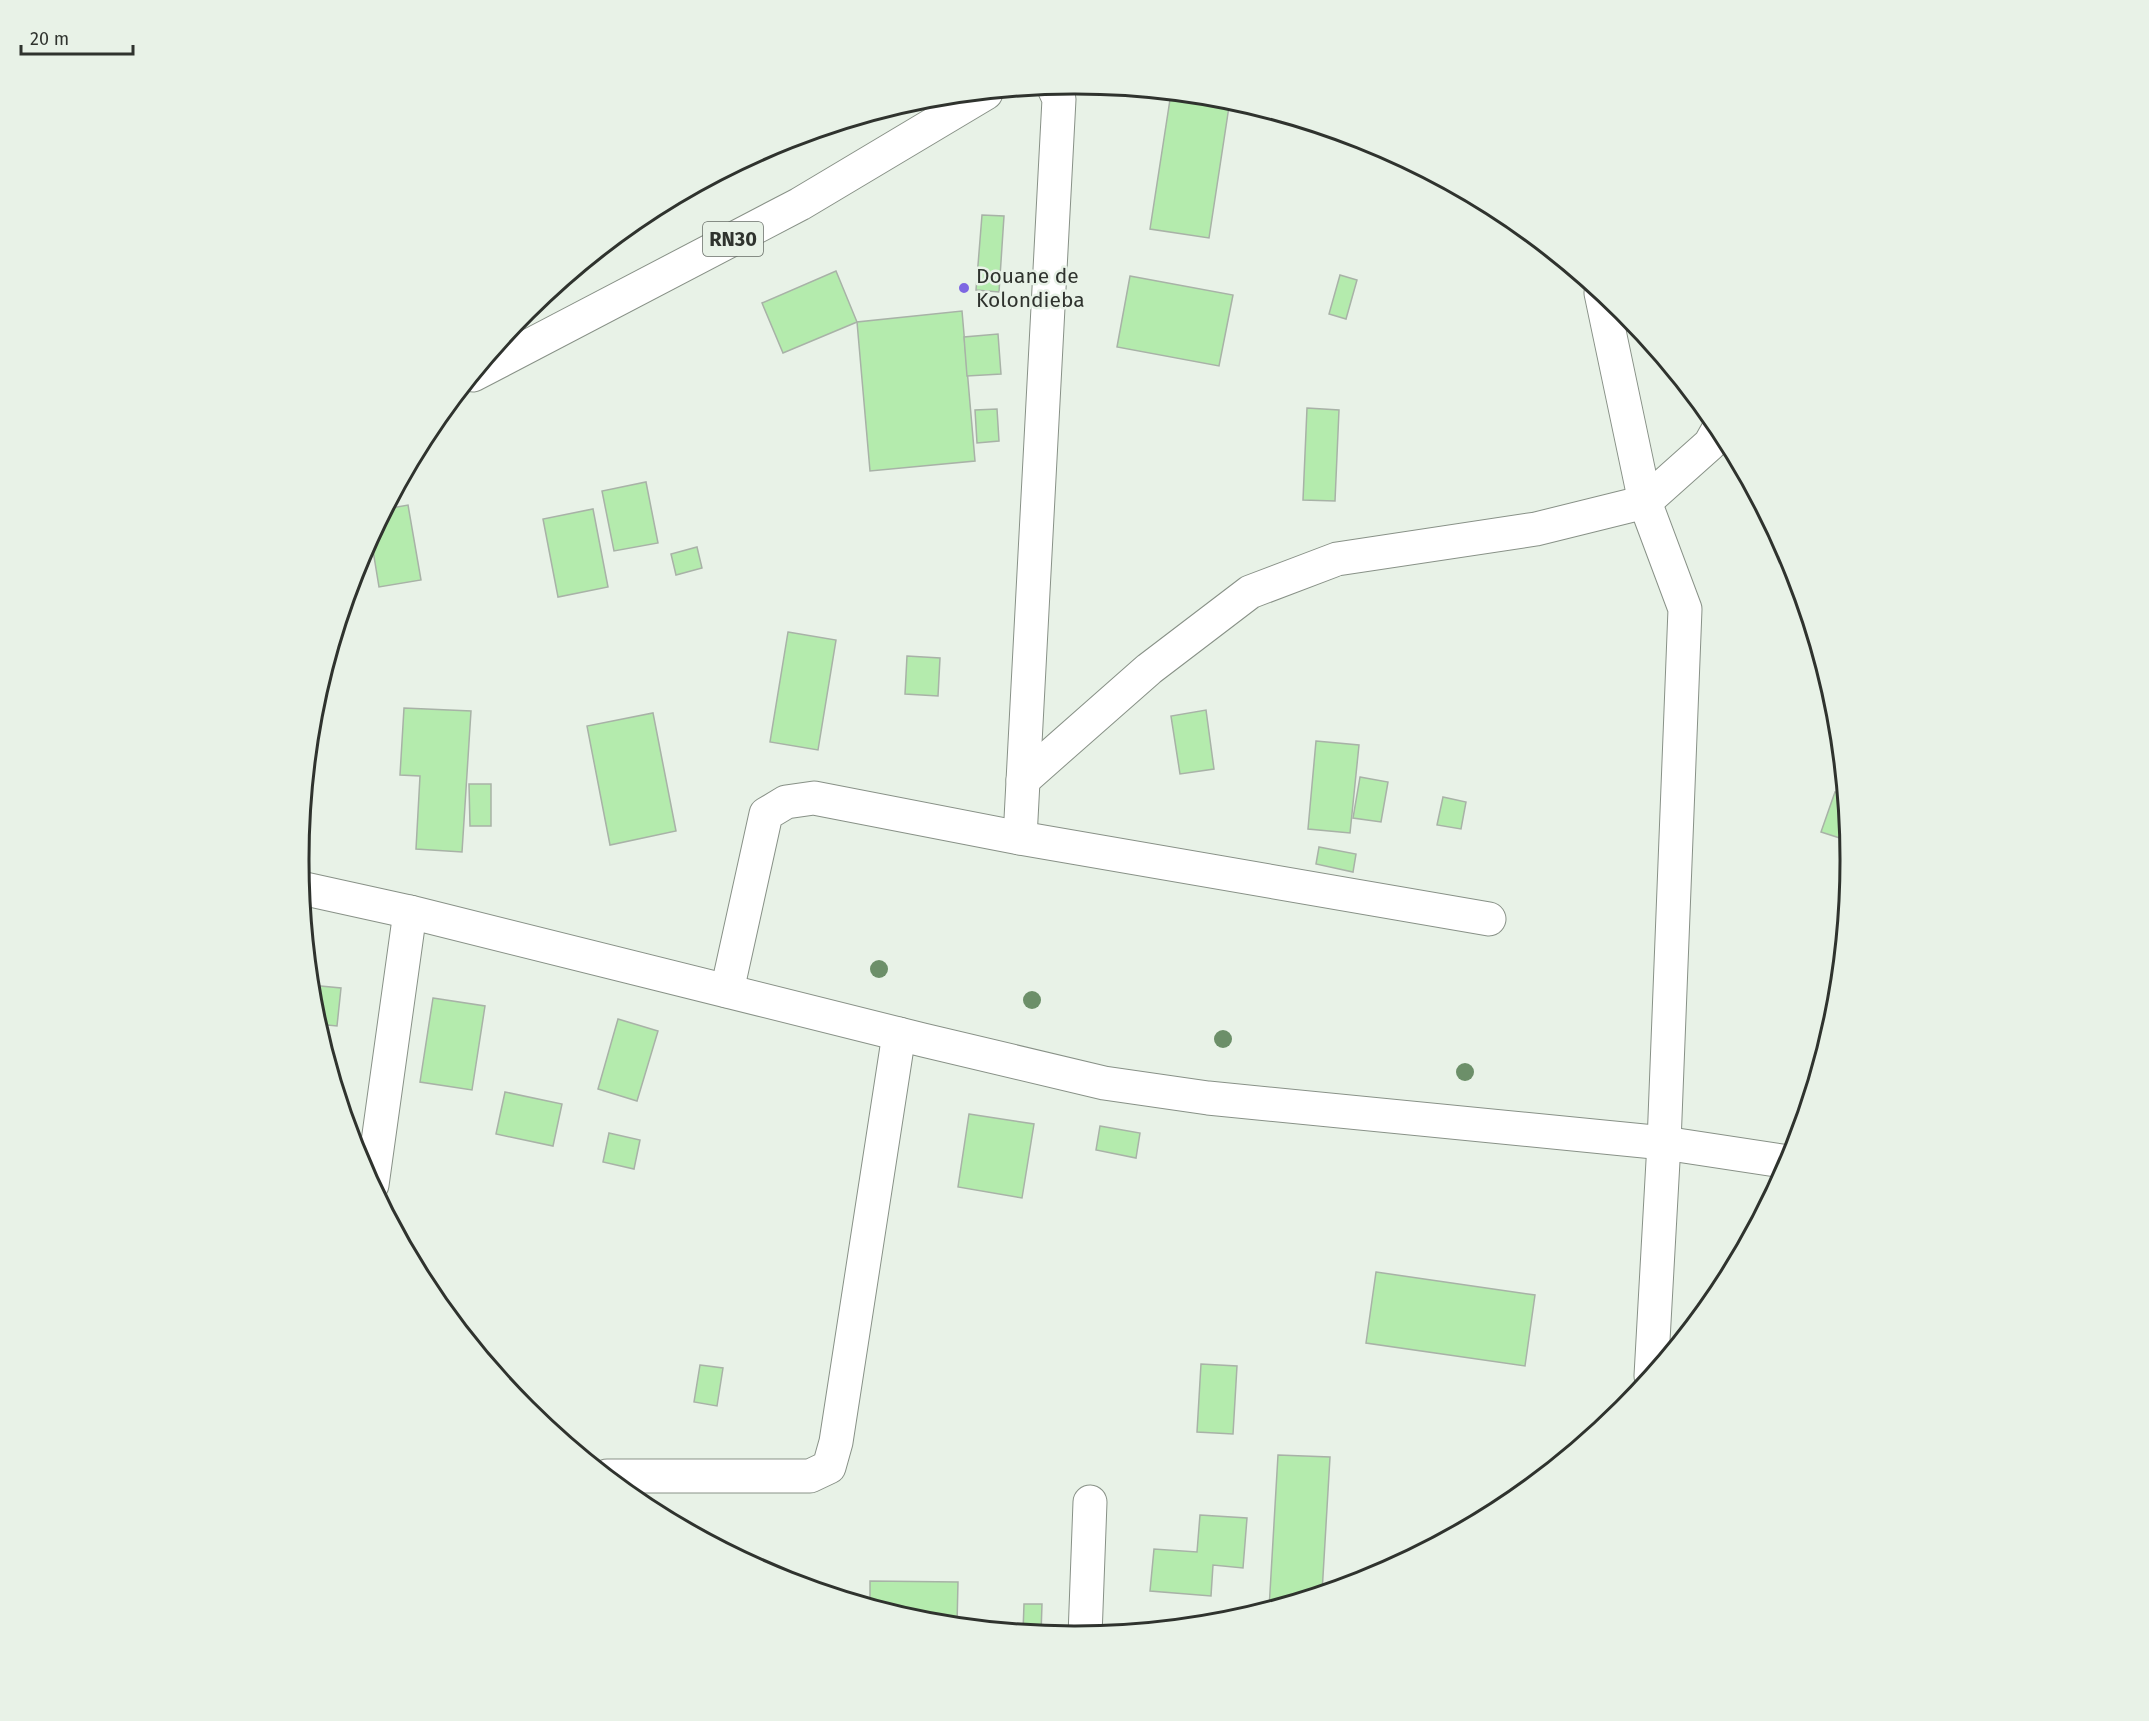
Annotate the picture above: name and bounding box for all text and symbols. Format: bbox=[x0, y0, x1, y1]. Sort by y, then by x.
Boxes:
scale bar bbox=[21, 18, 134, 56]
text: 20 m bbox=[30, 28, 69, 50]
road number: RN30 bbox=[703, 222, 763, 256]
place label: Douane de Kolondieba bbox=[976, 263, 1085, 313]
marker: Douane de Kolondieba bbox=[957, 281, 971, 295]

